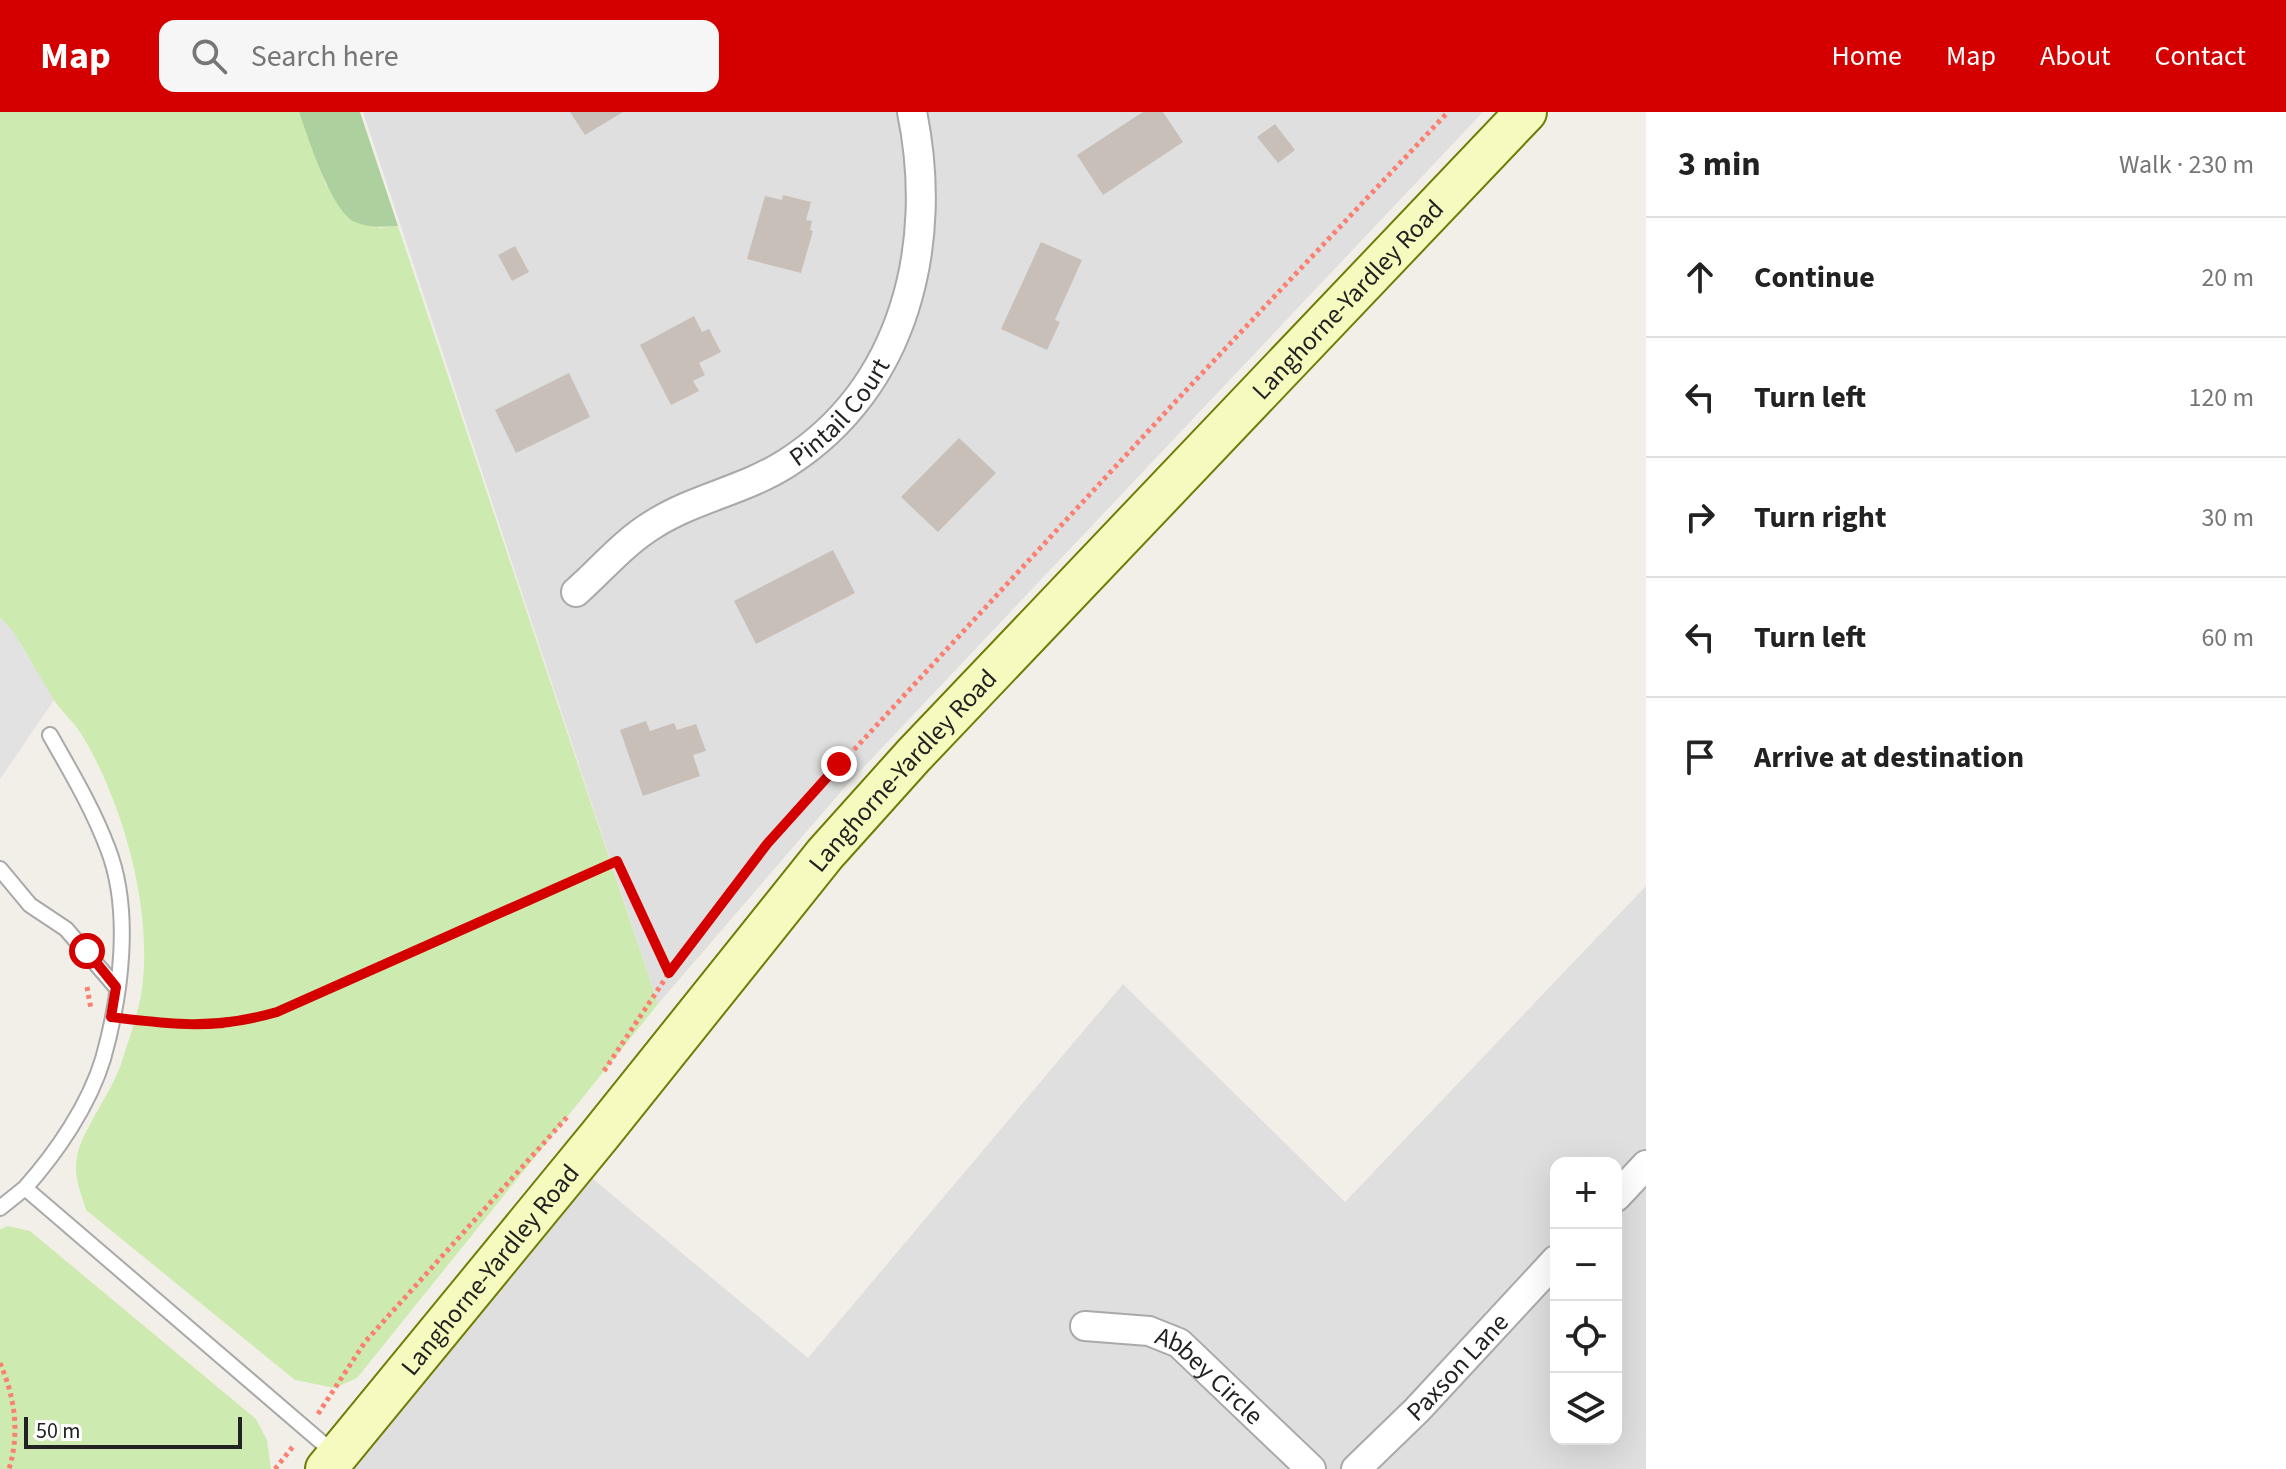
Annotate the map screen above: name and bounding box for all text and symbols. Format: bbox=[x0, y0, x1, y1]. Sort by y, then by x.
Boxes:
search box bbox=[159, 20, 719, 92]
text: Map bbox=[40, 29, 111, 83]
icon: search bbox=[187, 34, 231, 78]
text: Search here bbox=[251, 35, 399, 78]
text: Home bbox=[1831, 36, 1902, 76]
text: Map bbox=[1946, 36, 1996, 76]
text: About bbox=[2040, 36, 2111, 76]
text: Contact bbox=[2155, 36, 2246, 76]
text: 3 min bbox=[1678, 140, 1761, 189]
text: Walk · 230 m bbox=[2119, 146, 2254, 183]
street label: Langhorne-Yardley Road bbox=[1243, 191, 1452, 408]
icon: ahead bbox=[1678, 255, 1722, 299]
text: Continue bbox=[1754, 256, 1875, 299]
text: 20 m bbox=[2201, 259, 2254, 296]
street label: Pintail Court bbox=[781, 351, 899, 475]
icon: left bbox=[1678, 375, 1722, 419]
text: Turn left bbox=[1754, 376, 1866, 419]
text: 120 m bbox=[2188, 379, 2254, 416]
icon: right bbox=[1678, 495, 1722, 539]
text: Turn right bbox=[1754, 496, 1886, 539]
text: 30 m bbox=[2201, 499, 2254, 536]
icon: left bbox=[1678, 615, 1722, 659]
text: Turn left bbox=[1754, 616, 1866, 659]
text: 60 m bbox=[2201, 619, 2254, 656]
street label: Langhorne-Yardley Road bbox=[799, 660, 1005, 880]
icon: arrive bbox=[1678, 735, 1722, 779]
text: Arrive at destination bbox=[1754, 736, 2024, 779]
route end bbox=[821, 746, 857, 782]
route start bbox=[69, 933, 105, 969]
street label: Langhorne-Yardley Road bbox=[392, 1156, 588, 1383]
map controls bbox=[1550, 1157, 1622, 1445]
button: + bbox=[1550, 1157, 1622, 1229]
button: − bbox=[1550, 1229, 1622, 1301]
button: locate bbox=[1550, 1301, 1622, 1373]
street label: Paxson Lane bbox=[1398, 1304, 1517, 1429]
street label: Abbey Circle bbox=[1150, 1317, 1272, 1433]
button: layers bbox=[1550, 1373, 1622, 1445]
scale bar bbox=[24, 1413, 242, 1449]
text: 50 m bbox=[36, 1415, 81, 1447]

